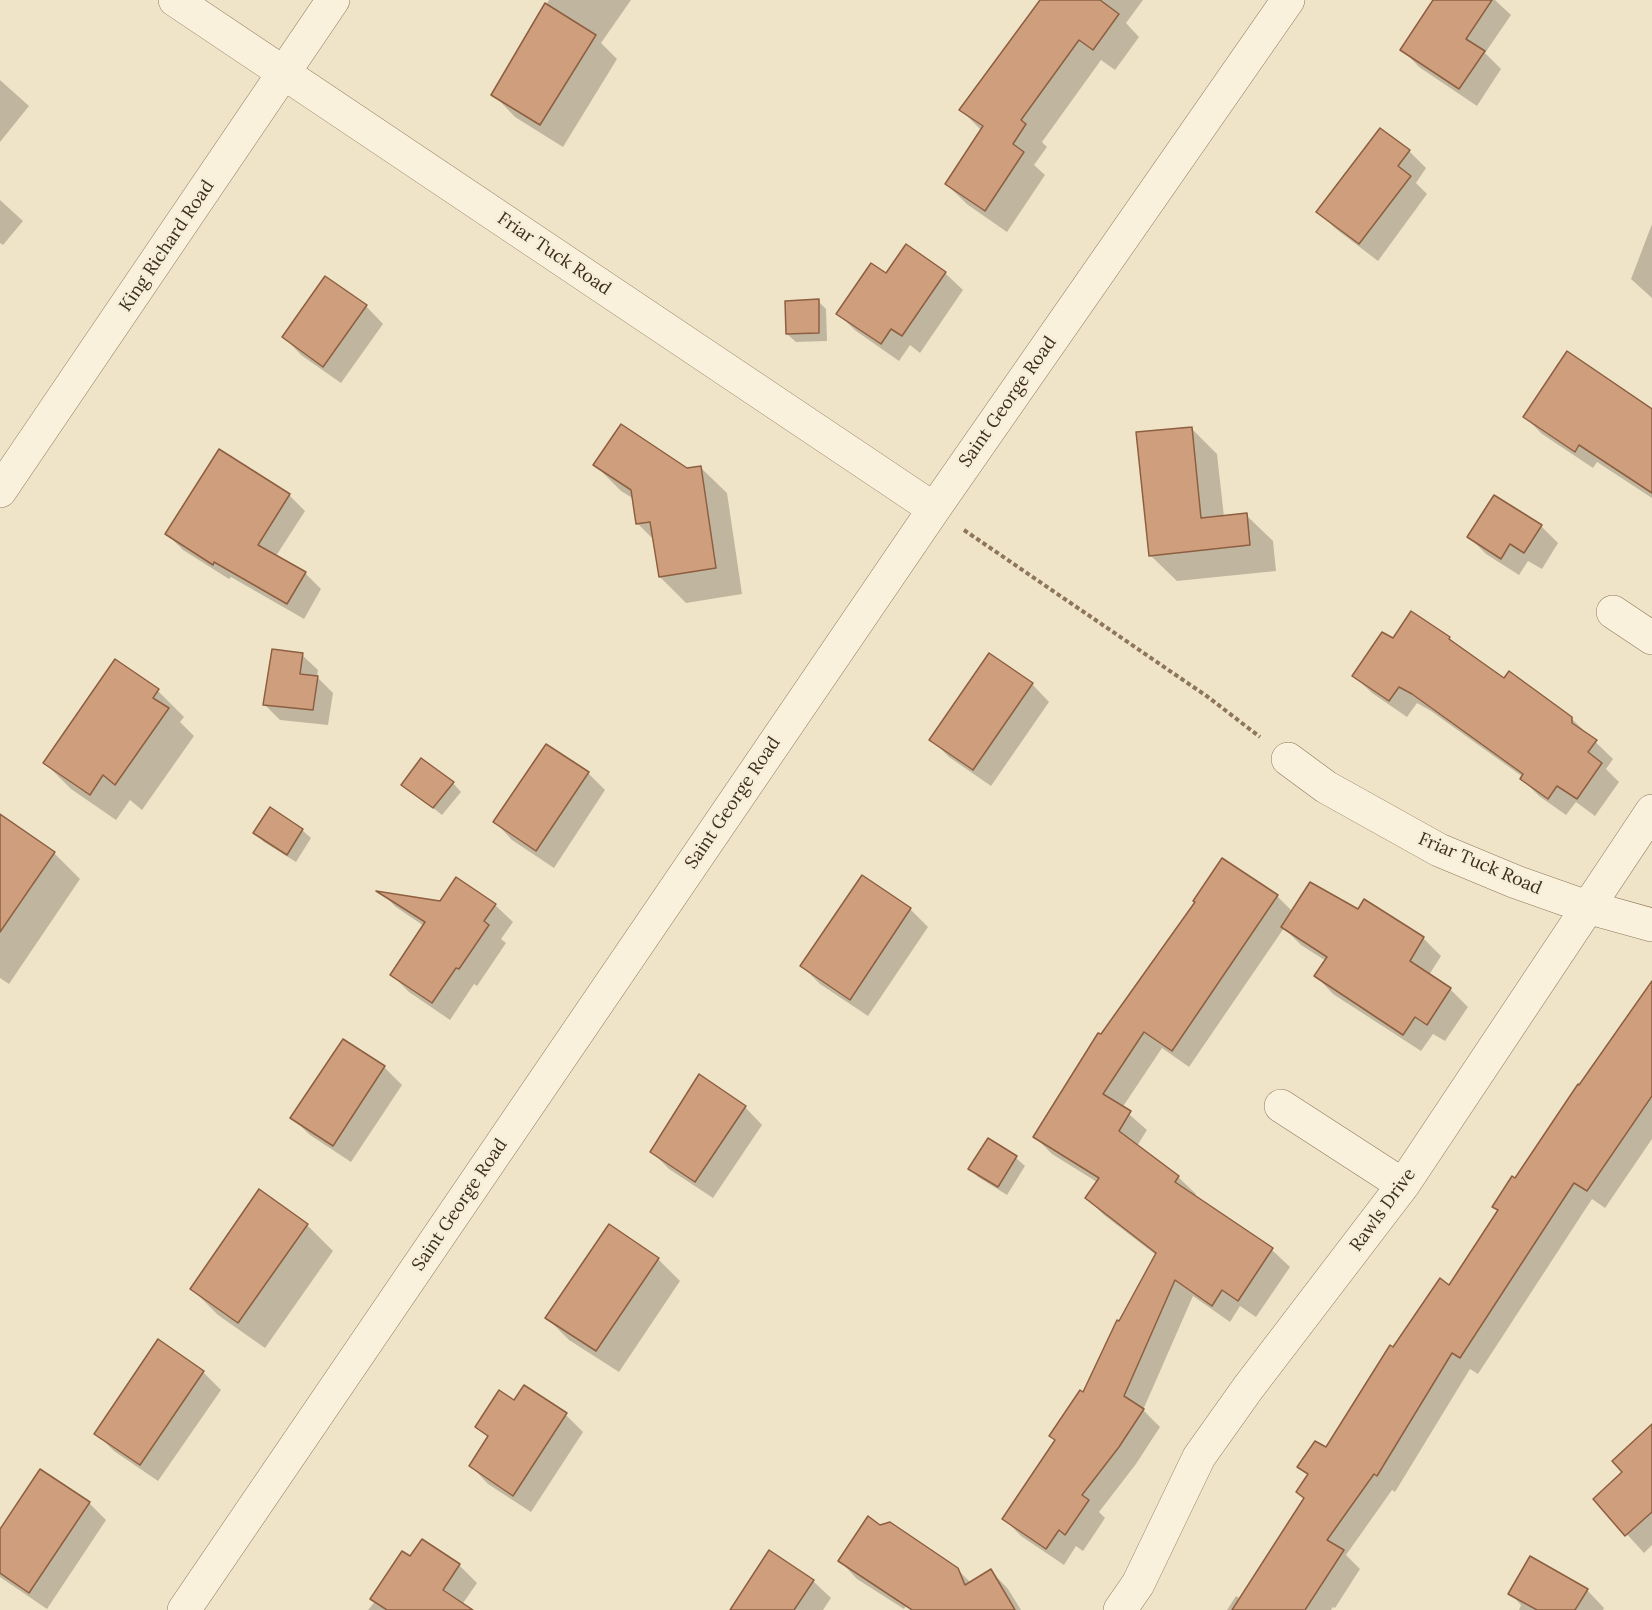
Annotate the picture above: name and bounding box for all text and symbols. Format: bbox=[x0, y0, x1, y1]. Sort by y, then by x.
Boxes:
street label: King Richard Road bbox=[115, 176, 219, 316]
street label: Friar Tuck Road bbox=[493, 208, 615, 300]
street label: Saint George Road bbox=[955, 332, 1061, 472]
street label: Saint George Road bbox=[681, 733, 785, 873]
street label: Friar Tuck Road bbox=[1415, 828, 1545, 900]
street label: Saint George Road bbox=[408, 1135, 512, 1275]
street label: Rawls Drive bbox=[1346, 1164, 1420, 1256]

